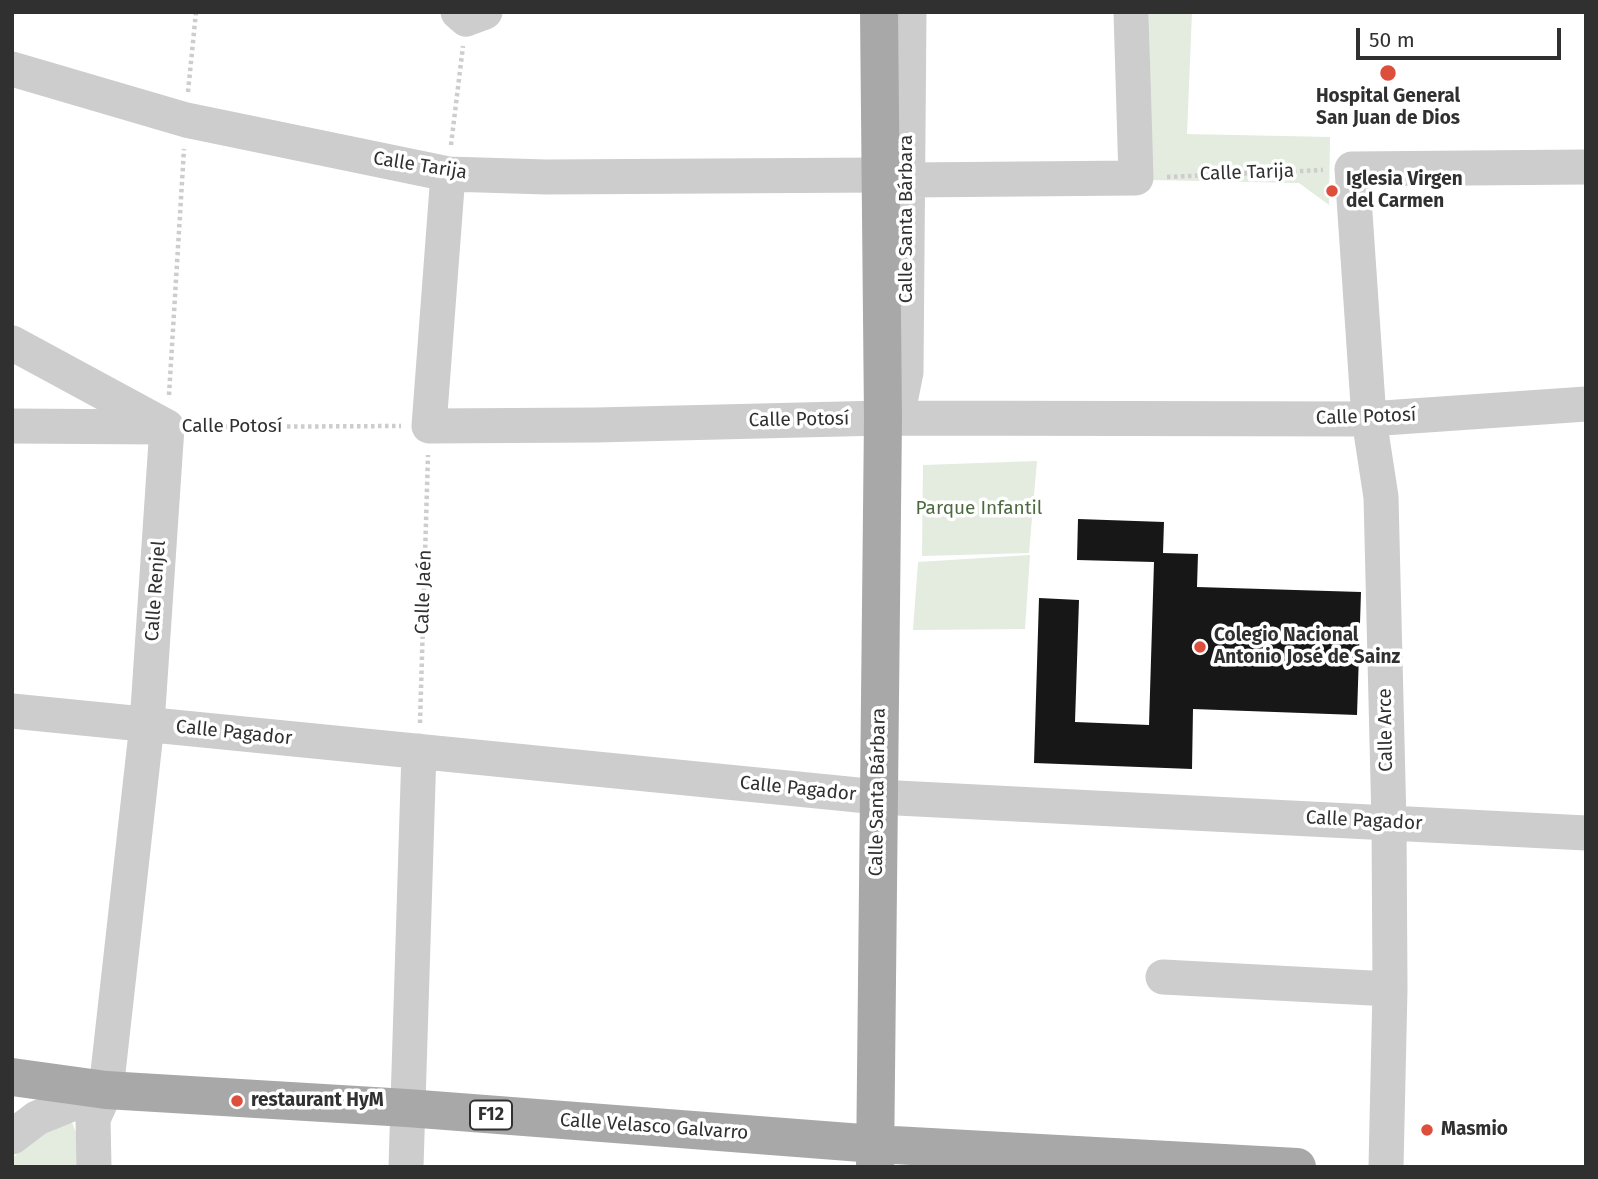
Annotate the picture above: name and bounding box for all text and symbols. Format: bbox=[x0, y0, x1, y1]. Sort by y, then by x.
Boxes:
scale bar bbox=[1360, 14, 1565, 58]
text: 50 m bbox=[1369, 27, 1415, 53]
marker: Hospital General San Juan de Dios bbox=[1378, 63, 1398, 83]
place label: Hospital General San Juan de Dios bbox=[1316, 86, 1460, 130]
street label: Calle Santa Bárbara bbox=[896, 135, 918, 303]
street label: Calle Tarija bbox=[372, 147, 468, 185]
street label: Calle Tarija bbox=[1199, 160, 1295, 186]
place label: Iglesia Virgen del Carmen bbox=[1346, 169, 1463, 213]
marker: Iglesia Virgen del Carmen bbox=[1324, 183, 1340, 199]
street label: Calle Potosí bbox=[1315, 404, 1417, 430]
street label: Calle Potosí bbox=[749, 408, 849, 432]
street label: Calle Potosí bbox=[182, 416, 282, 438]
park label: Parque Infantil bbox=[916, 498, 1042, 520]
street label: Calle Renjel bbox=[141, 540, 171, 642]
street label: Calle Jaén bbox=[411, 549, 437, 635]
place label: Colegio Nacional Antonio José de Sainz bbox=[1214, 625, 1400, 669]
marker: Colegio Nacional Antonio José de Sainz bbox=[1192, 639, 1208, 655]
street label: Calle Arce bbox=[1374, 688, 1398, 772]
street label: Calle Santa Bárbara bbox=[865, 708, 891, 876]
street label: Calle Pagador bbox=[175, 716, 293, 750]
street label: Calle Pagador bbox=[739, 772, 857, 806]
street label: Calle Pagador bbox=[1305, 807, 1423, 835]
place label: restaurant HyM bbox=[251, 1090, 384, 1112]
marker: restaurant HyM bbox=[229, 1093, 245, 1109]
road number: F12 bbox=[470, 1100, 512, 1130]
street label: Calle Velasco Galvarro bbox=[559, 1109, 749, 1145]
place label: Masmio bbox=[1441, 1119, 1508, 1141]
marker: Masmio bbox=[1419, 1122, 1435, 1138]

